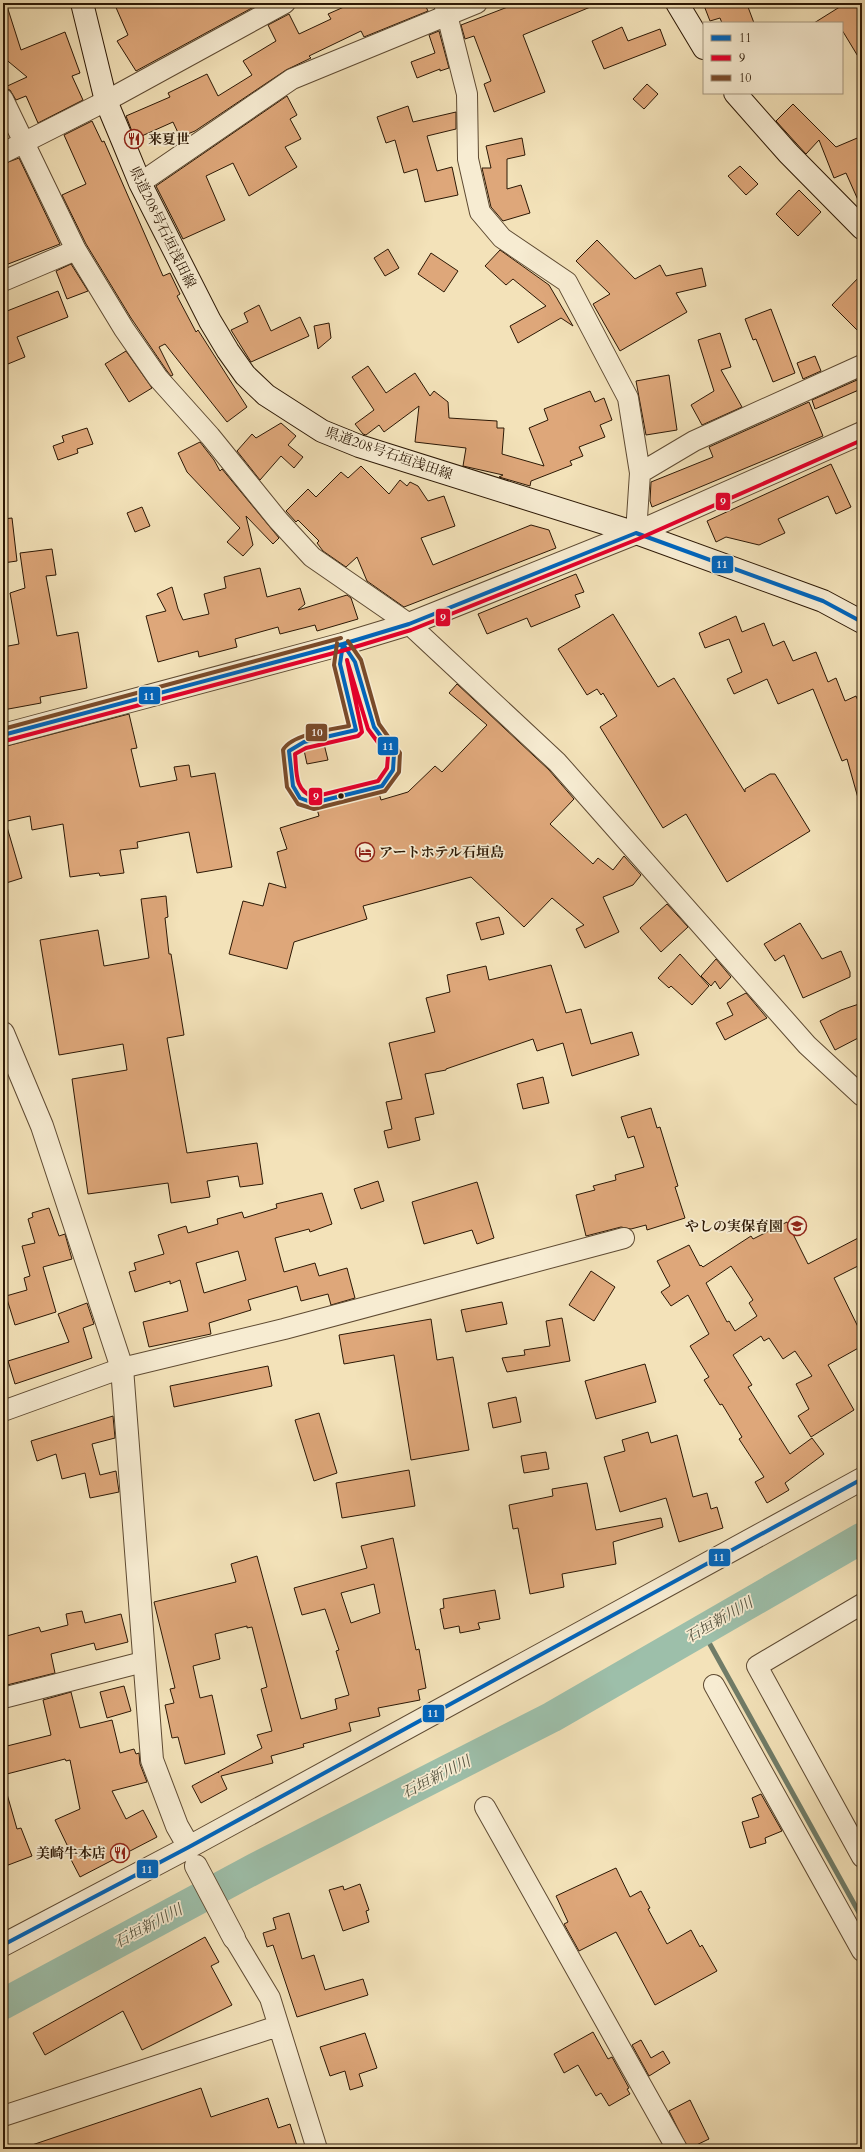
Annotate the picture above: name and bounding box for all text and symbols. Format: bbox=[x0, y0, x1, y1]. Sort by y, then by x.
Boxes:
legend bbox=[703, 22, 843, 94]
text: 11 bbox=[739, 30, 751, 46]
text: 9 bbox=[739, 50, 745, 66]
text: 10 bbox=[739, 70, 751, 86]
restaurant icon: 来夏世 bbox=[123, 128, 145, 150]
place label: 来夏世 bbox=[148, 130, 190, 149]
street label: 県道208号石垣浅田線 bbox=[125, 163, 200, 291]
street label: 県道208号石垣浅田線 bbox=[323, 423, 455, 484]
line badge: 9 bbox=[715, 492, 731, 511]
text: 9 bbox=[720, 494, 726, 509]
line badge: 11 bbox=[711, 555, 734, 574]
text: 11 bbox=[716, 557, 728, 572]
line badge: 9 bbox=[435, 608, 451, 627]
text: 9 bbox=[440, 610, 446, 625]
line badge: 11 bbox=[138, 686, 161, 705]
text: 11 bbox=[143, 689, 155, 704]
line badge: 10 bbox=[305, 723, 328, 742]
text: 10 bbox=[311, 725, 323, 740]
line badge: 11 bbox=[377, 736, 399, 756]
text: 11 bbox=[382, 739, 394, 754]
line badge: 9 bbox=[308, 787, 323, 806]
text: 9 bbox=[313, 789, 319, 804]
unlabelled marker bbox=[336, 791, 346, 801]
hotel icon: アートホテル石垣島 bbox=[354, 841, 376, 863]
place label: アートホテル石垣島 bbox=[379, 843, 504, 862]
school or university icon: やしの実保育園 bbox=[786, 1215, 808, 1237]
place label: やしの実保育園 bbox=[685, 1217, 783, 1236]
line badge: 11 bbox=[708, 1548, 731, 1567]
text: 11 bbox=[713, 1550, 725, 1565]
water label: 石垣新川川 bbox=[682, 1592, 758, 1647]
line badge: 11 bbox=[422, 1704, 445, 1723]
text: 11 bbox=[427, 1706, 439, 1721]
water label: 石垣新川川 bbox=[398, 1750, 476, 1803]
restaurant icon: 美崎牛本店 bbox=[109, 1842, 131, 1864]
place label: 美崎牛本店 bbox=[36, 1844, 106, 1863]
line badge: 11 bbox=[136, 1859, 159, 1879]
text: 11 bbox=[141, 1862, 153, 1877]
water label: 石垣新川川 bbox=[110, 1899, 188, 1952]

